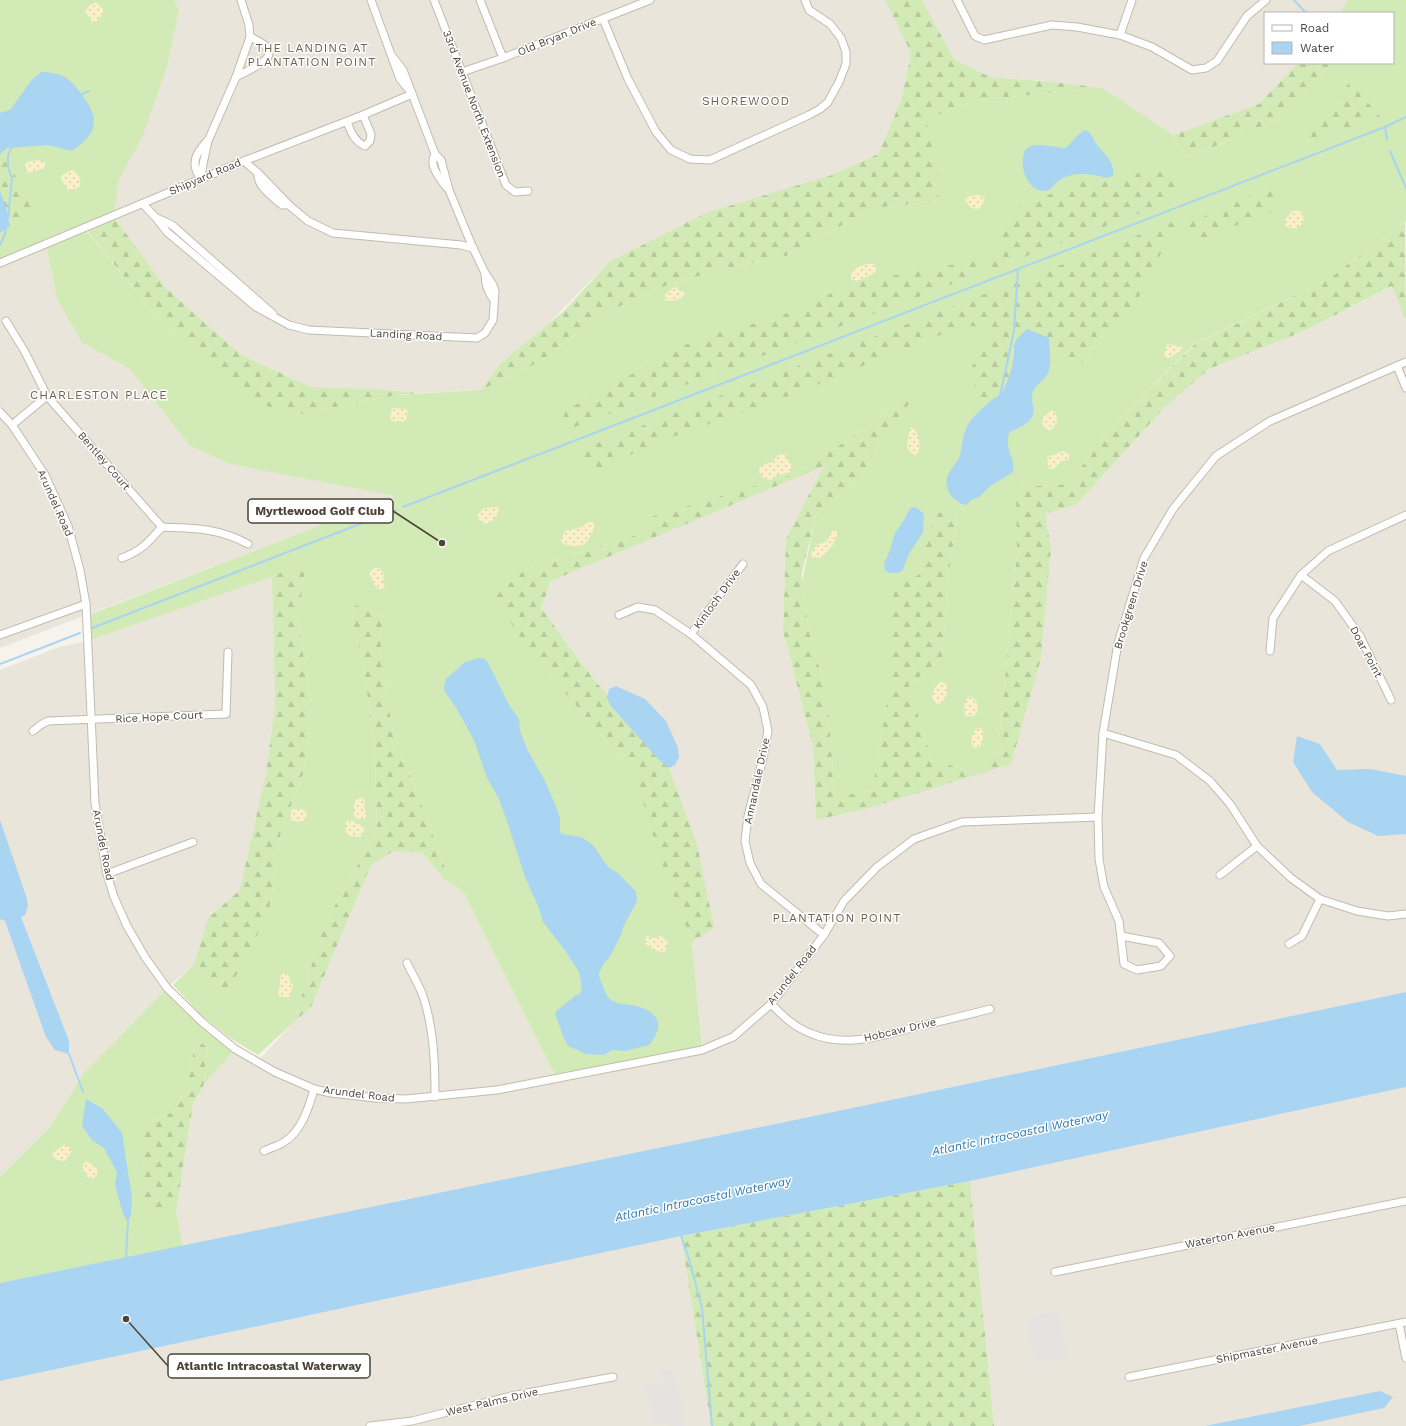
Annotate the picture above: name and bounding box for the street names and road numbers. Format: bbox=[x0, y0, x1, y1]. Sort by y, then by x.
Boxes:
street label: Old Bryan Drive bbox=[516, 15, 598, 59]
street label: 33rd Avenue North Extension bbox=[440, 29, 508, 179]
street label: Shipyard Road bbox=[167, 156, 243, 198]
street label: Landing Road bbox=[369, 327, 443, 343]
street label: Bentley Court bbox=[75, 429, 133, 493]
street label: Arundel Road bbox=[34, 467, 76, 539]
street label: Brookgreen Drive bbox=[1111, 559, 1151, 651]
street label: Kinloch Drive bbox=[691, 566, 743, 632]
street label: Doar Point bbox=[1347, 624, 1385, 680]
street label: Rice Hope Court bbox=[115, 708, 204, 726]
street label: Annandale Drive bbox=[742, 737, 772, 825]
street label: Arundel Road bbox=[90, 808, 116, 882]
street label: Arundel Road bbox=[765, 943, 819, 1007]
street label: Hobcaw Drive bbox=[863, 1015, 937, 1045]
street label: Arundel Road bbox=[322, 1083, 396, 1105]
street label: Waterton Avenue bbox=[1184, 1221, 1276, 1251]
street label: Shipmaster Avenue bbox=[1215, 1334, 1319, 1366]
street label: West Palms Drive bbox=[445, 1385, 539, 1419]

